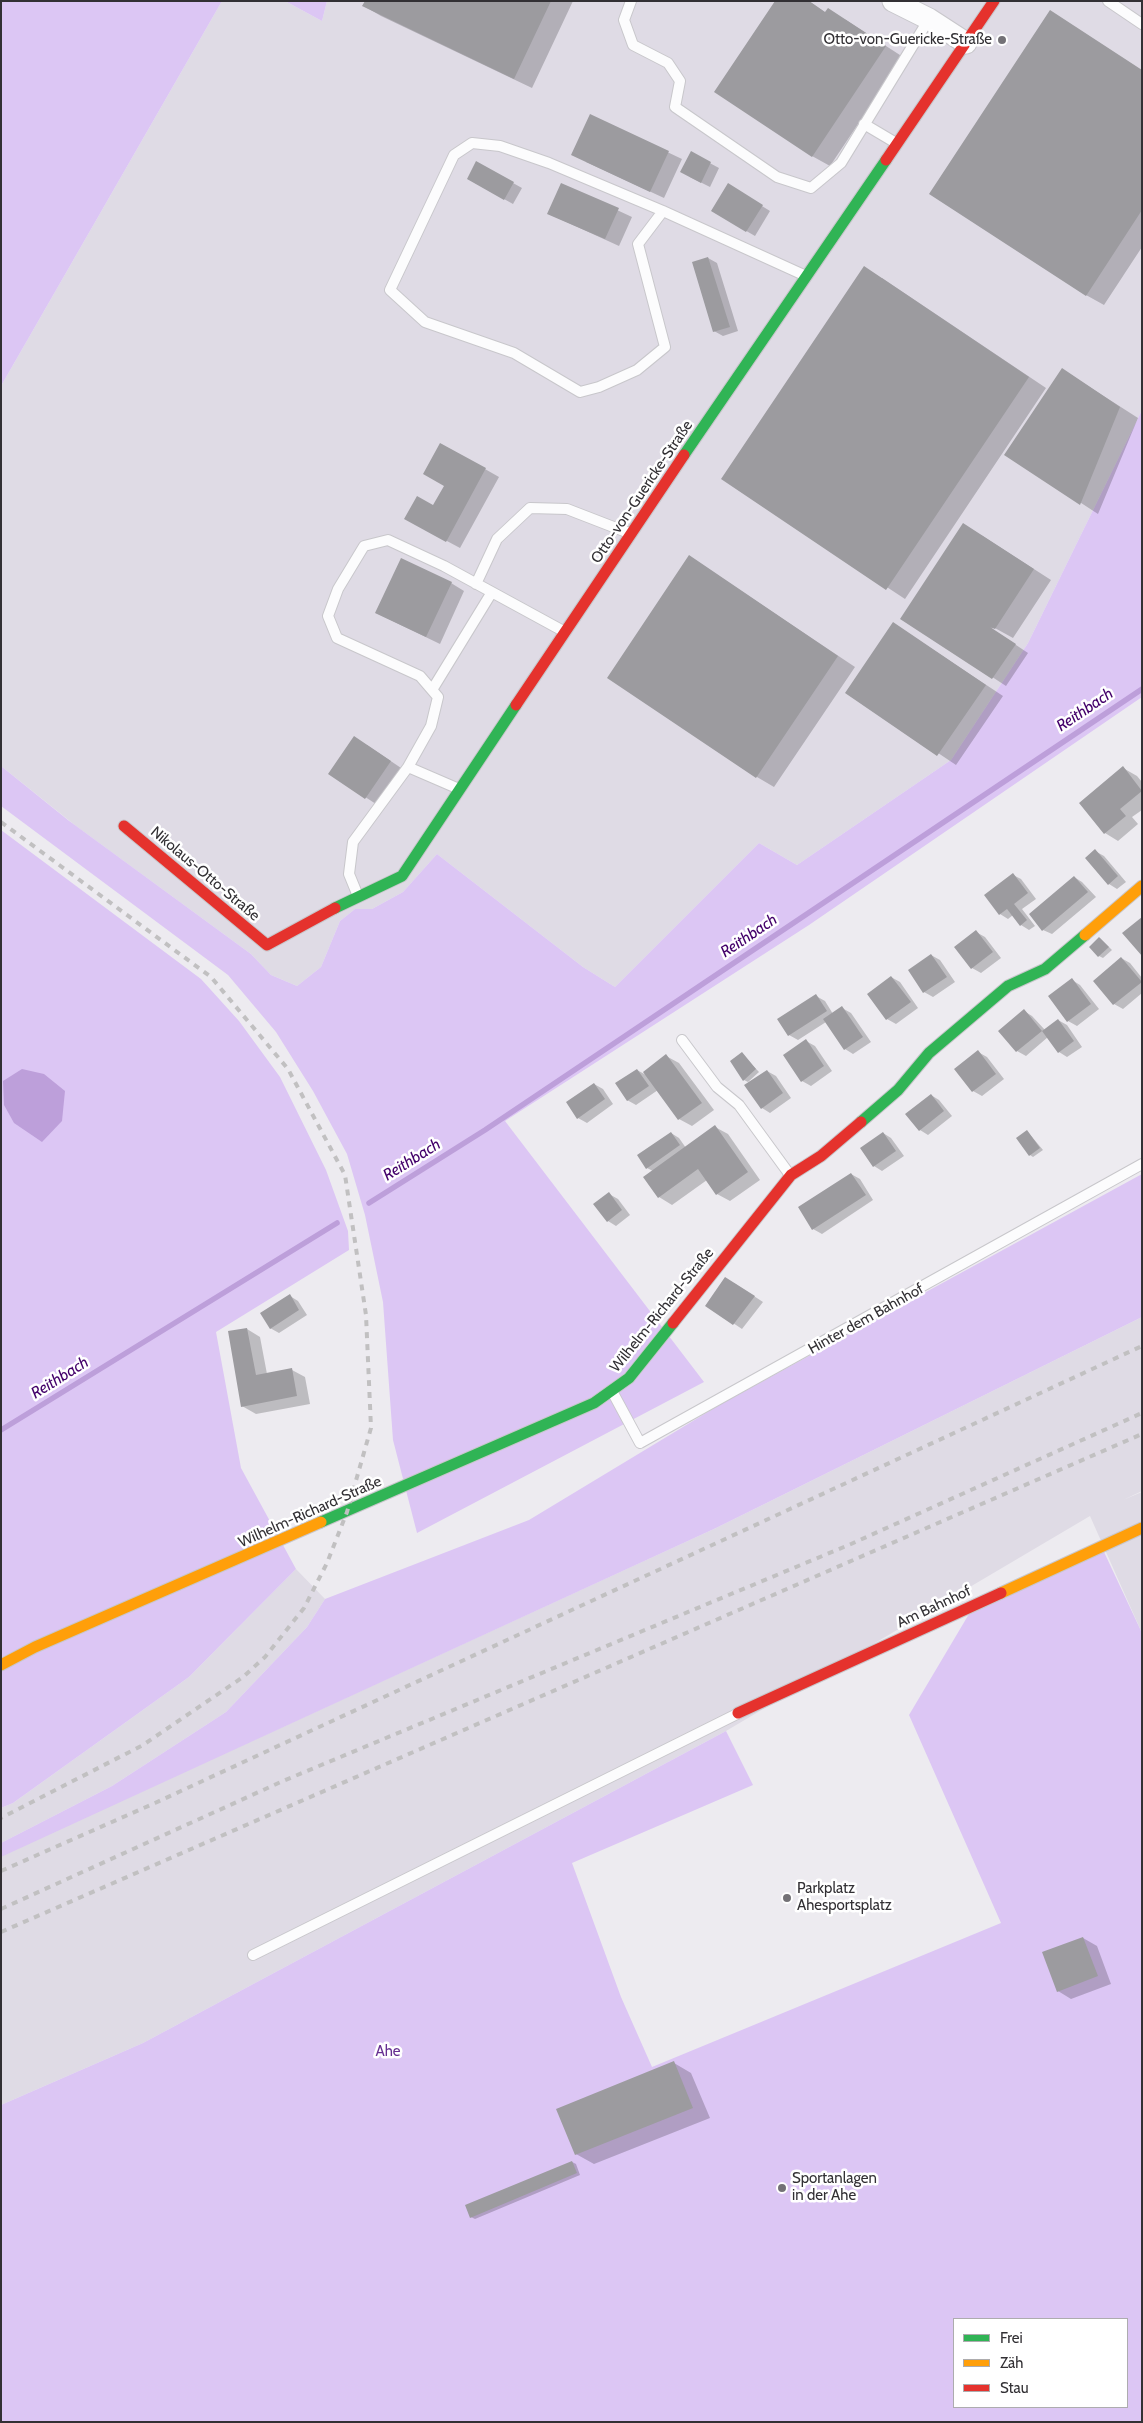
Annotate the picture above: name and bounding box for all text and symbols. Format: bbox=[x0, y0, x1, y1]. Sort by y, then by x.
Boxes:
place label: Otto-von-Guericke-Straße bbox=[823, 31, 992, 49]
marker: Otto-von-Guericke-Straße bbox=[996, 34, 1008, 46]
street label: Otto-von-Guericke-Straße bbox=[587, 417, 697, 567]
water label: Reithbach bbox=[1053, 684, 1117, 736]
street label: Nikolaus-Otto-Straße bbox=[147, 823, 263, 925]
water label: Reithbach bbox=[717, 910, 781, 962]
water label: Reithbach bbox=[380, 1135, 444, 1185]
street label: Wilhelm-Richard-Straße bbox=[606, 1244, 718, 1376]
street label: Hinter dem Bahnhof bbox=[805, 1280, 927, 1358]
water label: Reithbach bbox=[28, 1353, 92, 1403]
street label: Wilhelm-Richard-Straße bbox=[236, 1472, 384, 1552]
street label: Am Bahnhof bbox=[894, 1582, 974, 1632]
place label: Parkplatz Ahesportsplatz bbox=[797, 1880, 892, 1915]
marker: Parkplatz Ahesportsplatz bbox=[781, 1892, 793, 1904]
park label: Ahe bbox=[375, 2043, 401, 2061]
place label: Sportanlagen in der Ahe bbox=[792, 2170, 877, 2205]
marker: Sportanlagen in der Ahe bbox=[776, 2182, 788, 2194]
legend bbox=[953, 2318, 1128, 2408]
text: Frei bbox=[1000, 2329, 1023, 2347]
text: Zäh bbox=[1000, 2354, 1023, 2372]
text: Stau bbox=[1000, 2379, 1029, 2397]

